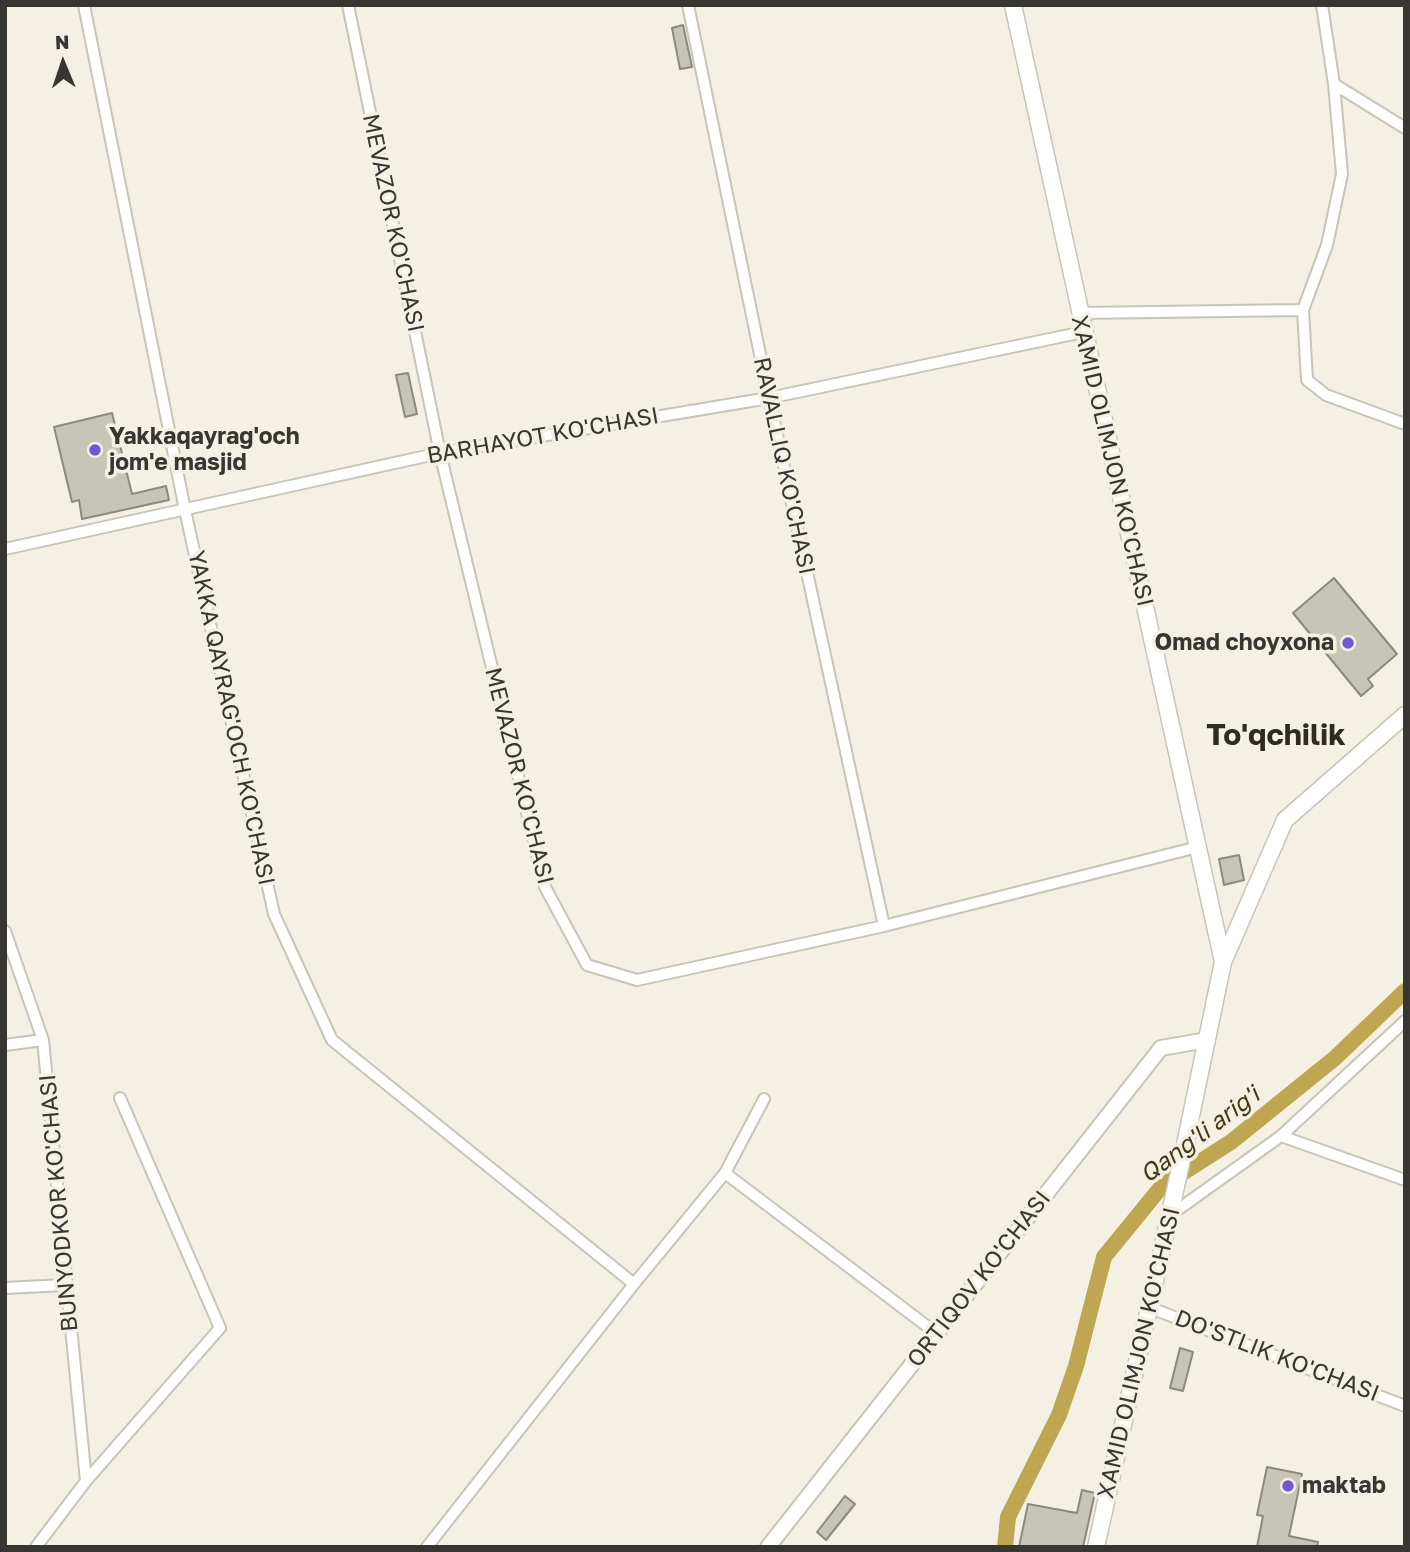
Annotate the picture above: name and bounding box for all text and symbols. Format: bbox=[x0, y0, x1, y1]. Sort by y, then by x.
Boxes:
north arrow bbox=[28, 28, 98, 98]
text: N bbox=[55, 30, 70, 53]
street label: MEVAZOR KO'CHASI bbox=[356, 111, 430, 335]
street label: XAMID OLIMJON KO'CHASI bbox=[1065, 313, 1159, 609]
street label: RAVALLIQ KO'CHASI bbox=[747, 355, 821, 577]
street label: BARHAYOT KO'CHASI bbox=[425, 402, 661, 470]
place label: Yakkaqayrag'och jom'e masjid bbox=[109, 423, 300, 477]
marker: Yakkaqayrag'och jom'e masjid bbox=[87, 442, 103, 458]
street label: YAKKA QAYRAG'OCH KO'CHASI bbox=[182, 548, 280, 888]
place label: Omad choyxona bbox=[1154, 629, 1334, 657]
marker: Omad choyxona bbox=[1340, 635, 1356, 651]
street label: MEVAZOR KO'CHASI bbox=[479, 665, 559, 887]
district label: To'qchilik bbox=[1206, 717, 1346, 753]
street label: BUNYODKOR KO'CHASI bbox=[34, 1073, 84, 1333]
water label: Qang'li arig'i bbox=[1135, 1081, 1265, 1189]
street label: ORTIQOV KO'CHASI bbox=[902, 1185, 1056, 1373]
street label: XAMID OLIMJON KO'CHASI bbox=[1092, 1205, 1186, 1501]
street label: DO'STLIK KO'CHASI bbox=[1171, 1304, 1383, 1408]
place label: maktab bbox=[1302, 1472, 1386, 1500]
marker: maktab bbox=[1280, 1478, 1296, 1494]

